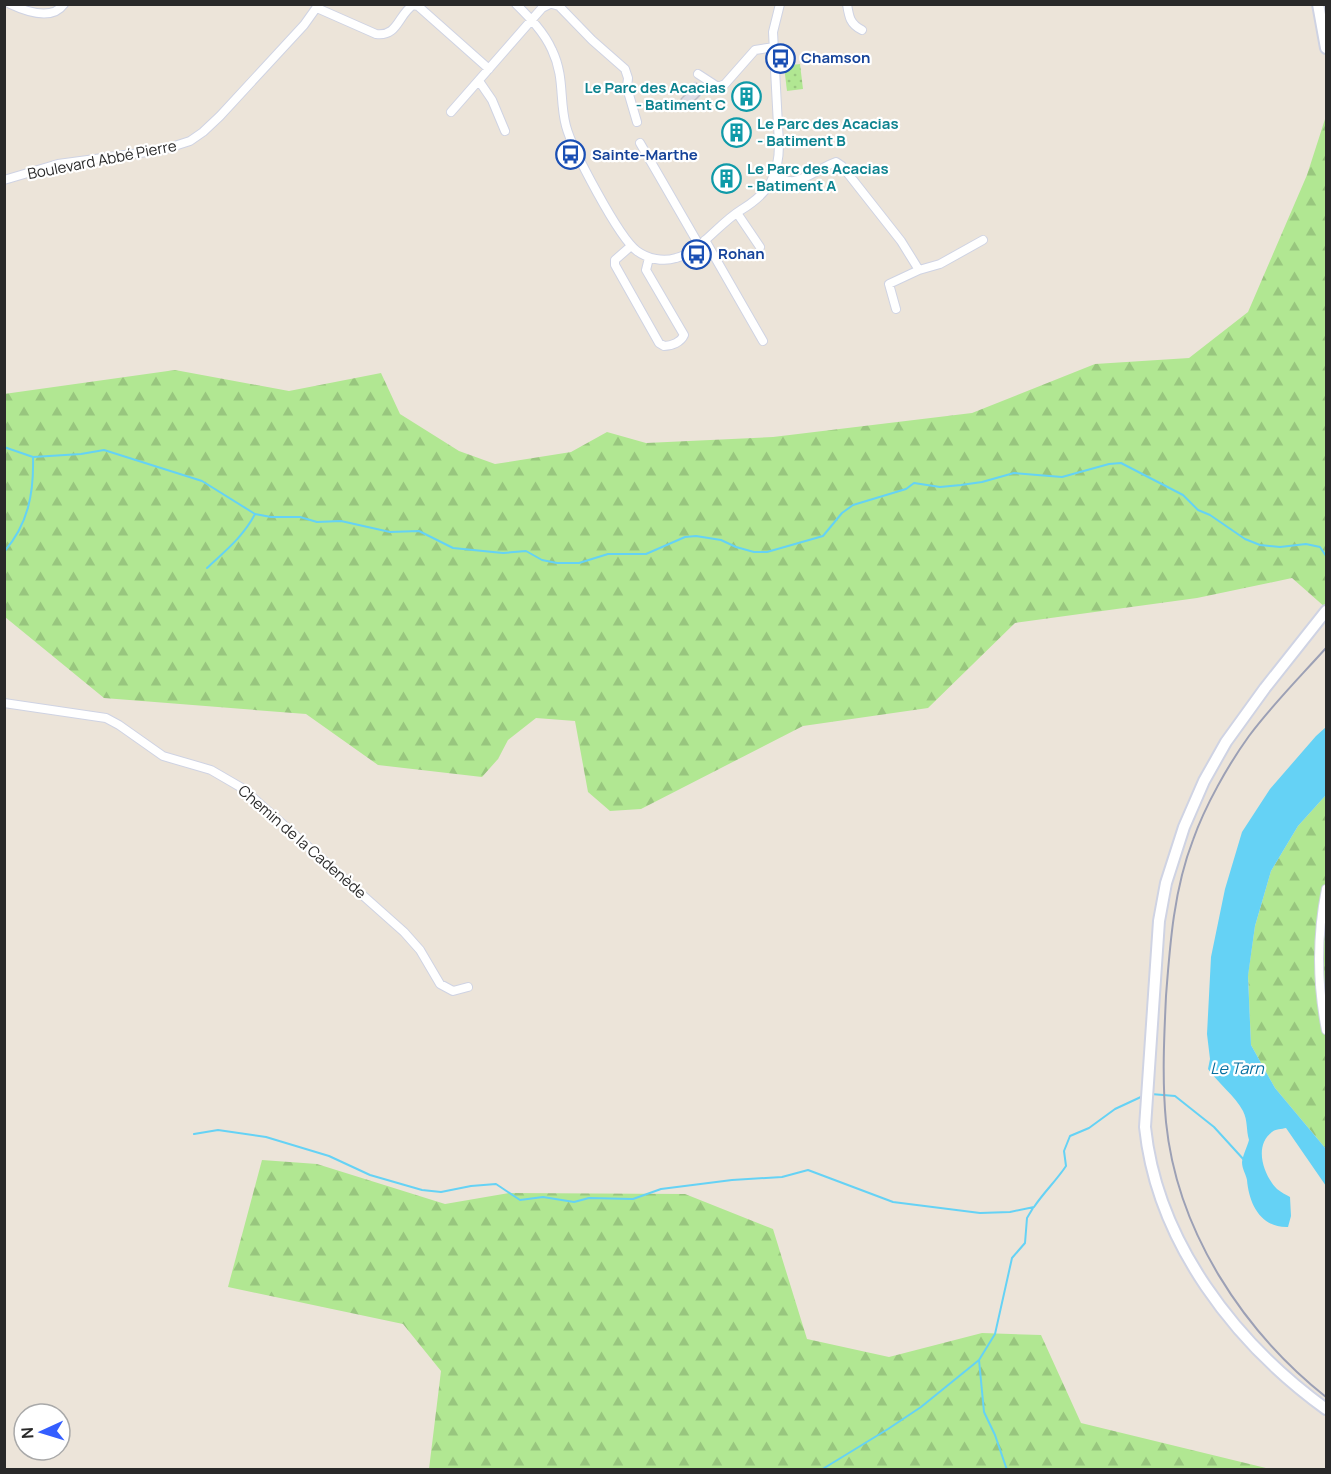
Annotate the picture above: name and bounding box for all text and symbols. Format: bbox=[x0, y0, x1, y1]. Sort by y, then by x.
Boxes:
bus stop icon: Chamson bbox=[764, 42, 796, 74]
place label: Chamson bbox=[801, 47, 870, 68]
place label: Le Parc des Acacias - Batiment C bbox=[584, 77, 726, 115]
building icon: Le Parc des Acacias - Batiment C bbox=[731, 81, 763, 113]
place label: Le Parc des Acacias - Batiment B bbox=[757, 113, 899, 151]
building icon: Le Parc des Acacias - Batiment B bbox=[720, 117, 752, 149]
street label: Boulevard Abbé Pierre bbox=[26, 135, 178, 184]
bus stop icon: Sainte-Marthe bbox=[555, 139, 587, 171]
place label: Sainte-Marthe bbox=[592, 144, 698, 165]
place label: Le Parc des Acacias - Batiment A bbox=[747, 158, 889, 196]
building icon: Le Parc des Acacias - Batiment A bbox=[710, 162, 742, 194]
bus stop icon: Rohan bbox=[681, 238, 713, 270]
place label: Rohan bbox=[718, 243, 765, 264]
street label: Chemin de la Cadenède bbox=[234, 780, 371, 903]
water label: Le Tarn bbox=[1210, 1057, 1264, 1079]
north arrow bbox=[12, 1402, 72, 1462]
text: N bbox=[16, 1427, 38, 1440]

